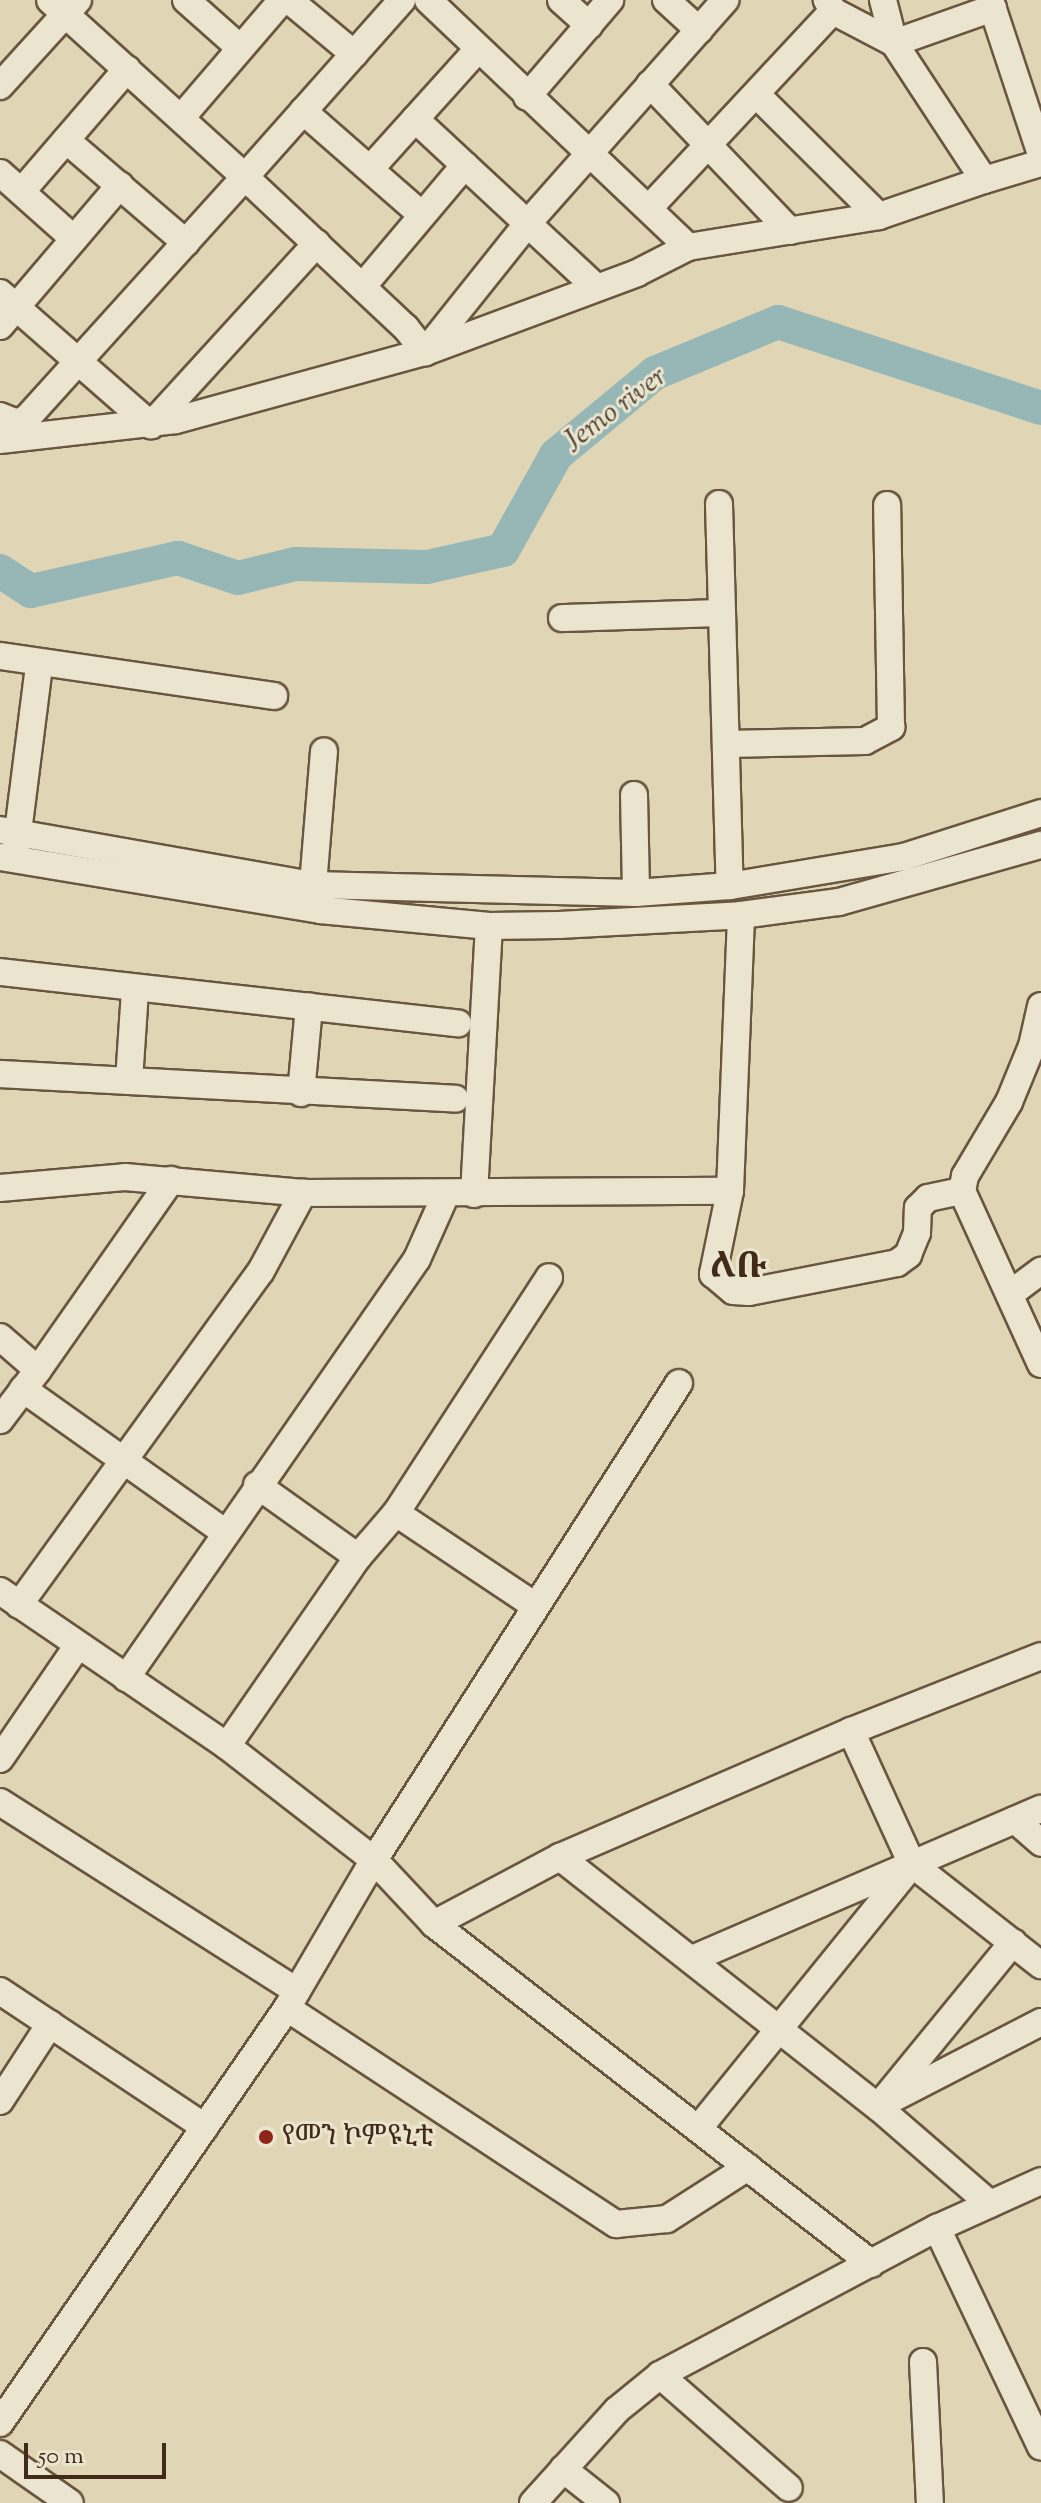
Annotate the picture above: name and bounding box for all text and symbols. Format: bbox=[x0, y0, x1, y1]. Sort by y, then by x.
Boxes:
water label: Jemo river bbox=[558, 360, 674, 460]
district label: ለቡ bbox=[710, 1247, 766, 1291]
place label: የመን ኮምዩኒቲ bbox=[282, 2120, 434, 2154]
marker: የመን ኮምዩኒቲ bbox=[257, 2128, 275, 2146]
scale bar bbox=[28, 2427, 170, 2477]
text: 50 m bbox=[38, 2440, 84, 2474]

